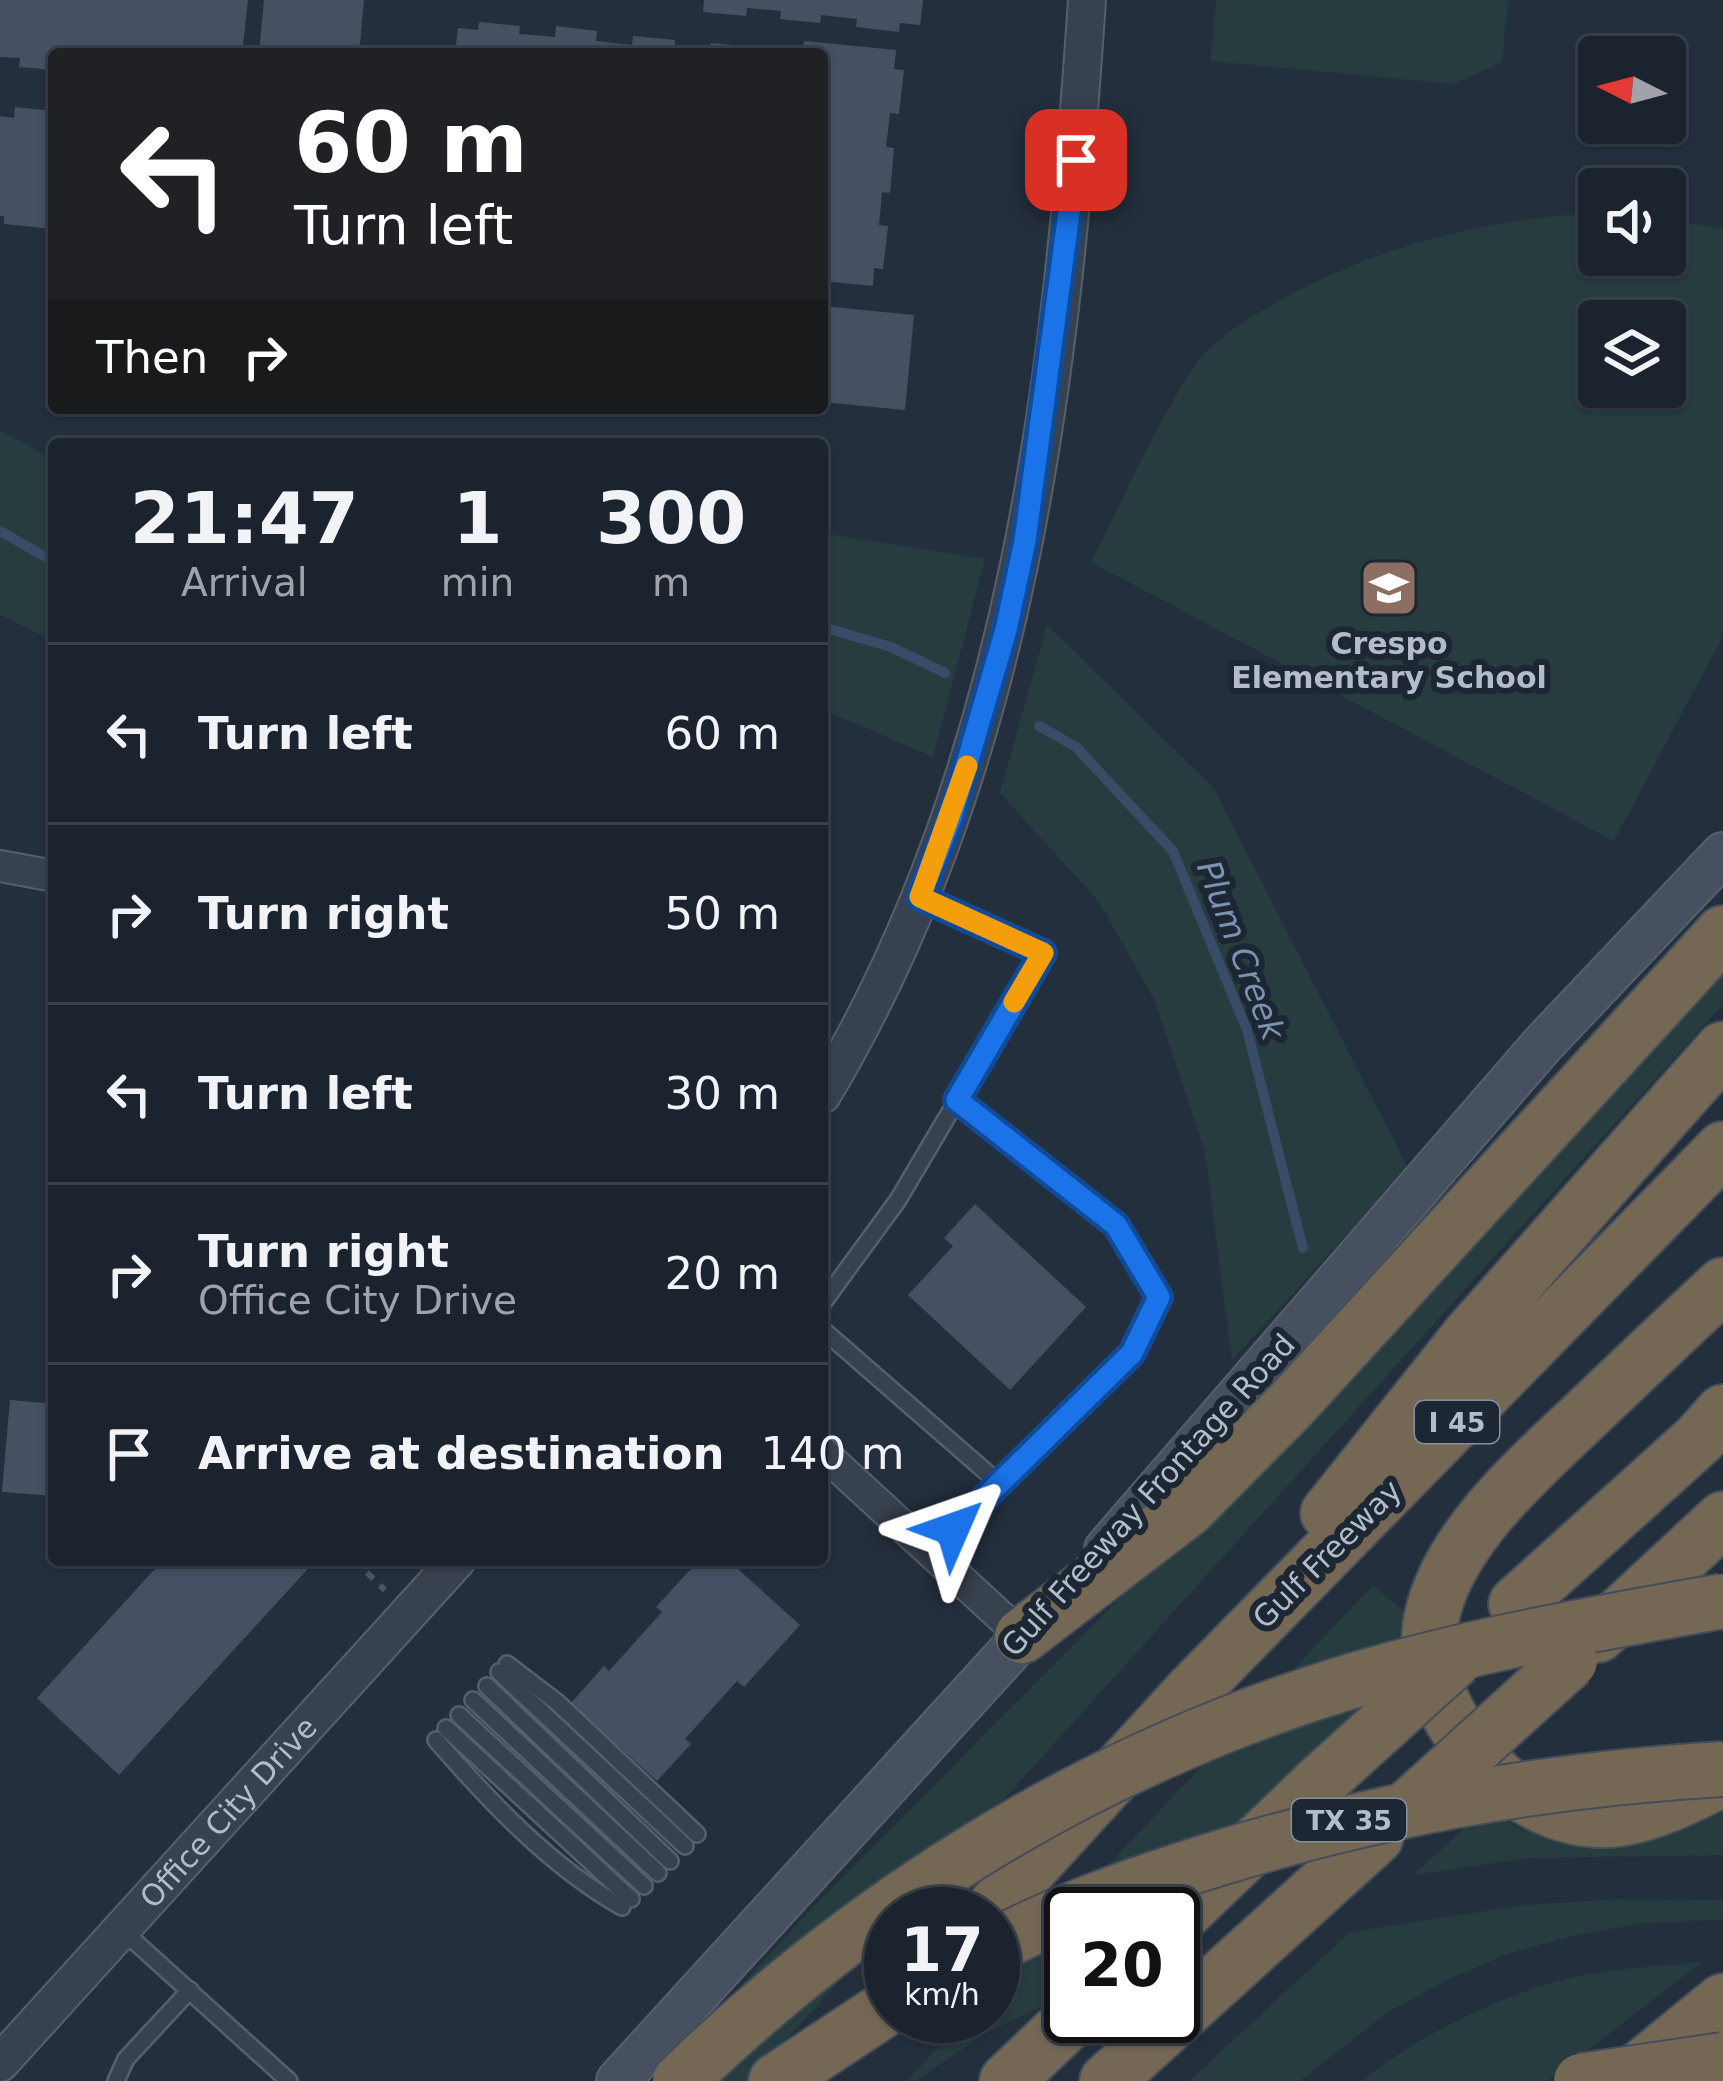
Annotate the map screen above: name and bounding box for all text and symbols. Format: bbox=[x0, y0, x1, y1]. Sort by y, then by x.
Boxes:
north arrow bbox=[1578, 36, 1686, 144]
map controls bbox=[1578, 36, 1686, 408]
text: 60 m bbox=[294, 94, 528, 192]
icon: left bbox=[96, 96, 252, 252]
pin bbox=[1025, 109, 1127, 211]
icon: arrive bbox=[1043, 127, 1109, 193]
button: sound bbox=[1578, 168, 1686, 276]
text: Turn left bbox=[294, 194, 513, 257]
button: layers bbox=[1578, 300, 1686, 408]
icon: right bbox=[232, 324, 298, 390]
text: Then bbox=[96, 331, 208, 384]
text: 21:47 bbox=[130, 476, 359, 560]
text: 1 bbox=[452, 476, 502, 560]
text: 300 bbox=[596, 476, 746, 560]
school or university icon: Crespo Elementary School bbox=[1358, 557, 1420, 619]
text: Arrival bbox=[181, 560, 308, 605]
text: min bbox=[441, 560, 514, 605]
text: m bbox=[652, 560, 690, 605]
place label: Crespo Elementary School bbox=[1231, 626, 1547, 695]
icon: left bbox=[96, 701, 162, 767]
text: Turn left bbox=[198, 707, 413, 760]
text: 60 m bbox=[665, 707, 780, 760]
water label: Plum Creek bbox=[1189, 855, 1294, 1047]
icon: right bbox=[96, 881, 162, 947]
text: Turn right bbox=[198, 887, 449, 940]
text: 50 m bbox=[665, 887, 780, 940]
icon: left bbox=[96, 1061, 162, 1127]
text: Turn left bbox=[198, 1067, 413, 1120]
text: 30 m bbox=[665, 1067, 780, 1120]
text: Turn right bbox=[198, 1225, 449, 1278]
icon: right bbox=[96, 1241, 162, 1307]
text: 20 m bbox=[665, 1247, 780, 1300]
text: Office City Drive bbox=[198, 1278, 517, 1323]
street label: Gulf Freeway Frontage Road bbox=[994, 1327, 1302, 1663]
road number: I 45 bbox=[1415, 1401, 1499, 1443]
icon: arrive bbox=[96, 1421, 162, 1487]
text: Arrive at destination bbox=[198, 1427, 724, 1480]
text: 140 m bbox=[760, 1427, 904, 1480]
position arrow bbox=[890, 1466, 1016, 1592]
street label: Gulf Freeway bbox=[1246, 1473, 1408, 1635]
street label: Office City Drive bbox=[132, 1709, 323, 1915]
road number: TX 35 bbox=[1292, 1799, 1406, 1841]
speed limit sign: 20 bbox=[1044, 1887, 1200, 2043]
text: 17 bbox=[900, 1915, 984, 1985]
text: km/h bbox=[904, 1977, 980, 2012]

